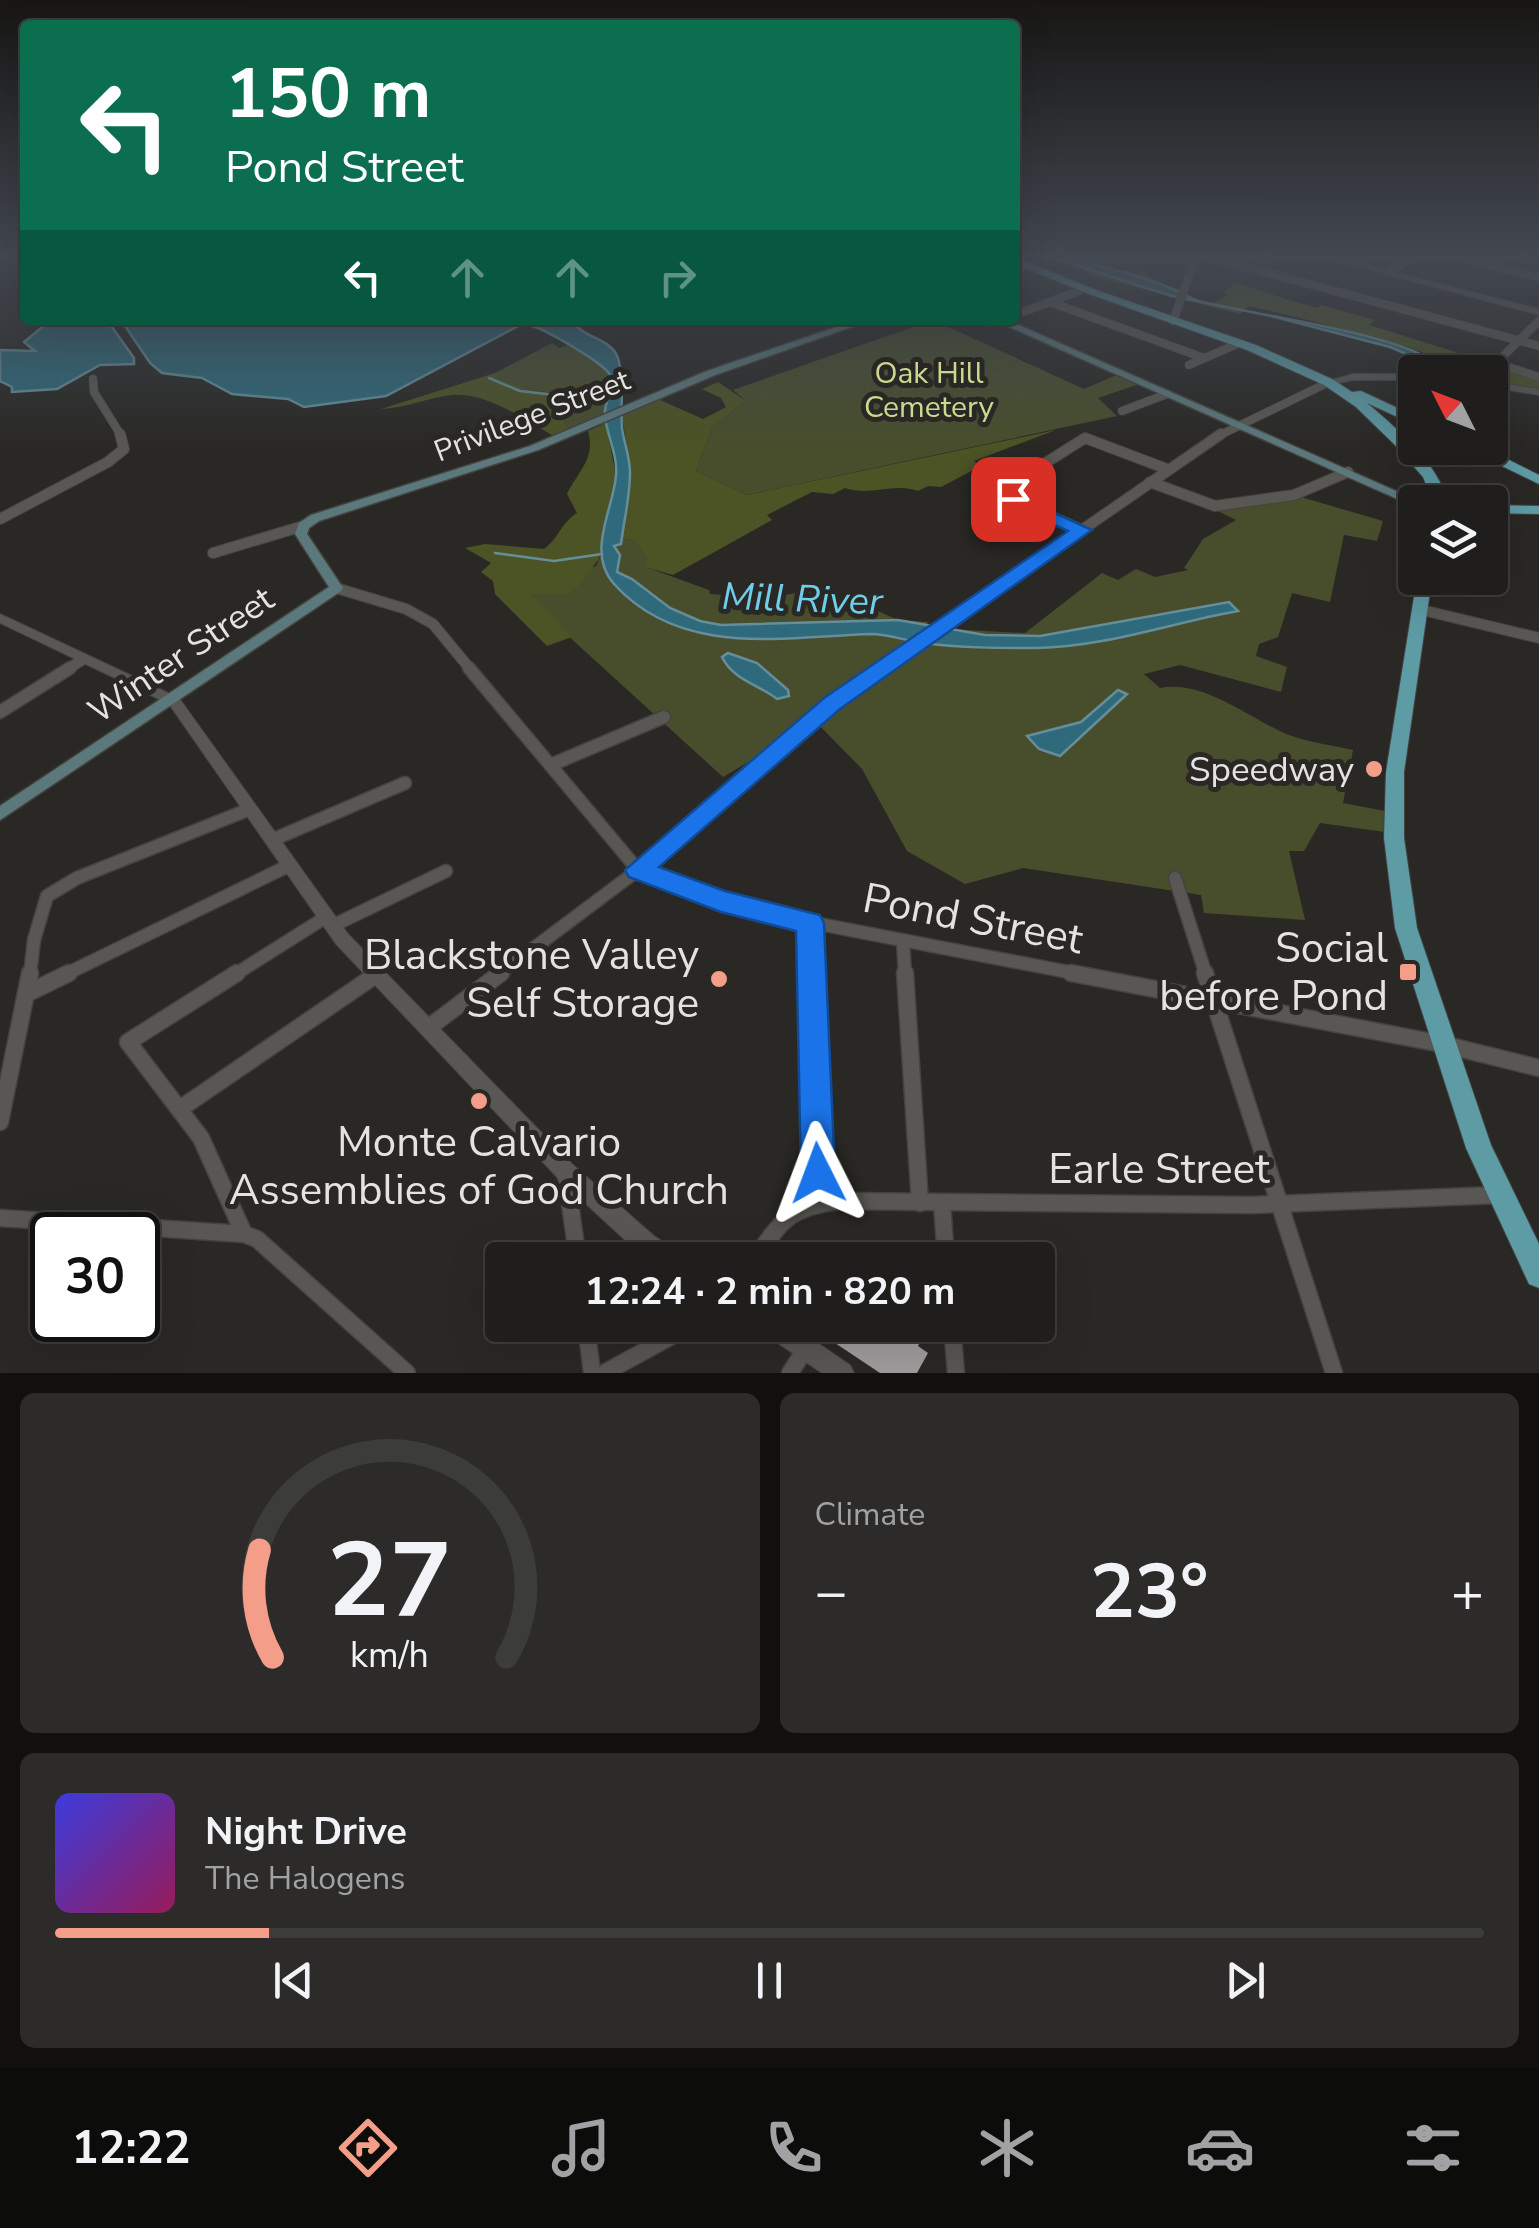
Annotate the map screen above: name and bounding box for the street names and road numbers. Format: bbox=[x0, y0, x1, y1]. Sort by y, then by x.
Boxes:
street label: Privilege Street bbox=[428, 360, 636, 472]
street label: Winter Street bbox=[79, 575, 284, 734]
street label: Pond Street bbox=[858, 870, 1088, 968]
street label: Earle Street bbox=[1048, 1141, 1270, 1198]

